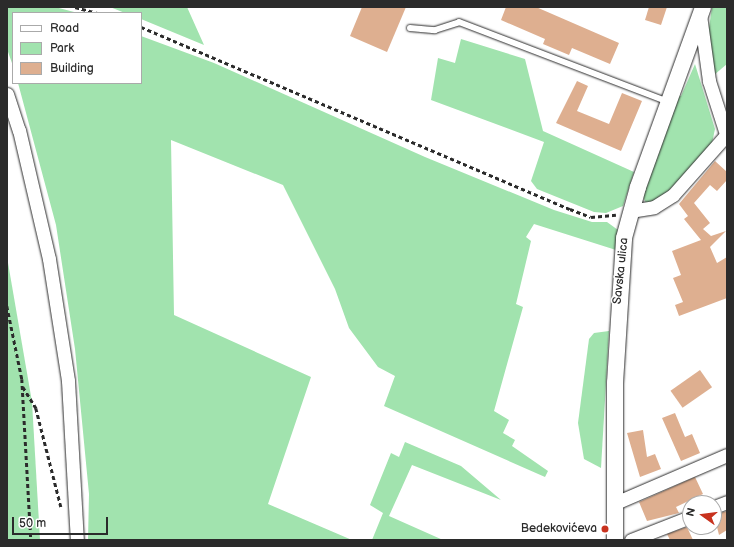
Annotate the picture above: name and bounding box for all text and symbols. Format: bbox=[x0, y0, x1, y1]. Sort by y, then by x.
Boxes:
legend bbox=[12, 12, 142, 84]
text: Road bbox=[50, 21, 79, 36]
text: Park bbox=[50, 41, 74, 56]
text: Building bbox=[50, 61, 94, 76]
street label: Savska ulica bbox=[610, 237, 632, 305]
north arrow bbox=[682, 495, 722, 535]
text: N bbox=[684, 507, 698, 518]
scale bar bbox=[14, 509, 110, 535]
text: 50 m bbox=[19, 516, 46, 531]
place label: Bedekovićeva bbox=[521, 522, 597, 536]
marker: Bedekovićeva bbox=[600, 524, 610, 534]

